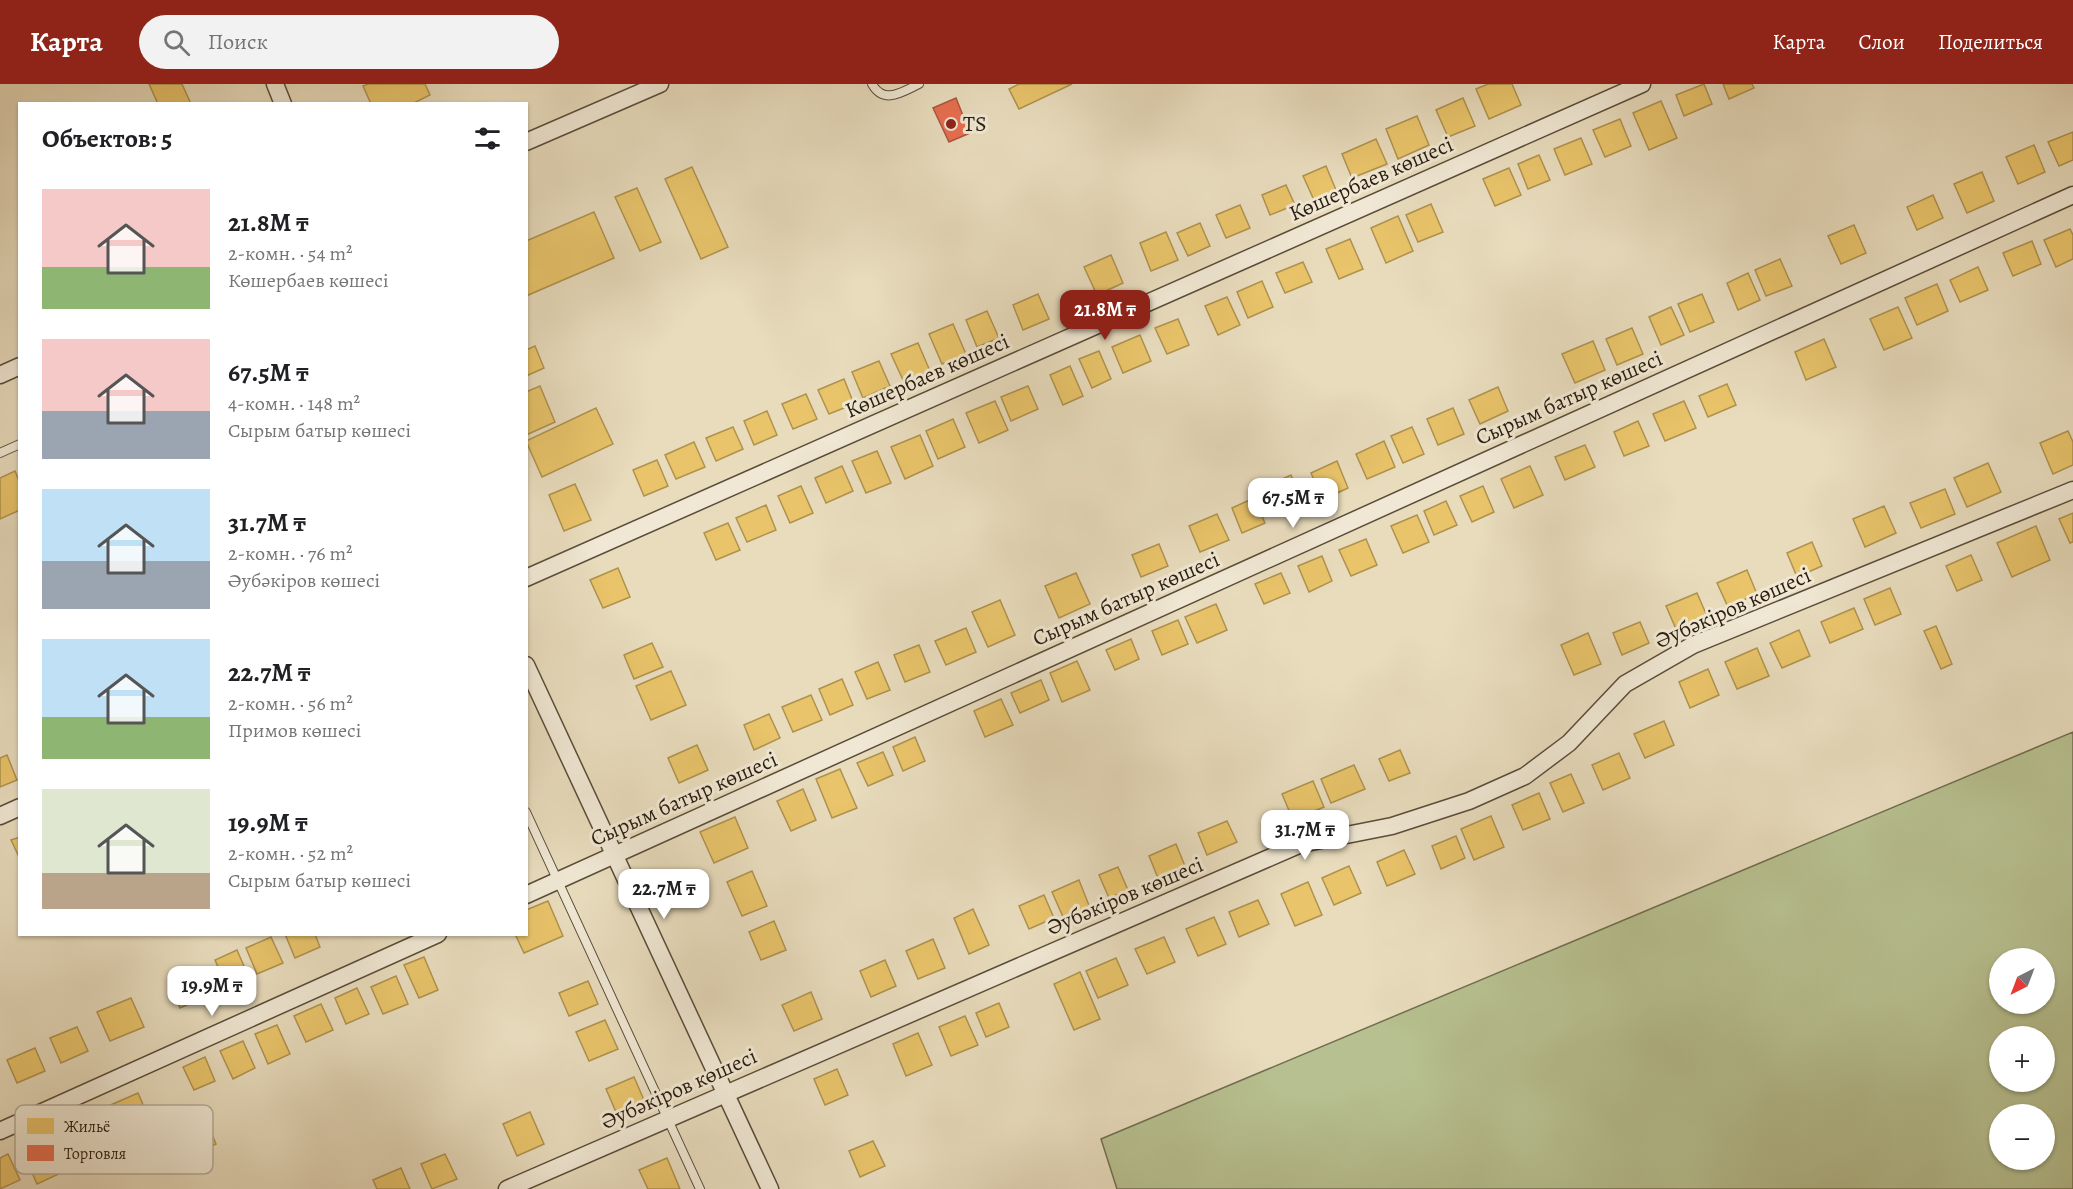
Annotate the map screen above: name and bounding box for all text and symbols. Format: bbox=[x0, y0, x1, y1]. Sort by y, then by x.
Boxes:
search box bbox=[139, 15, 559, 69]
text: Карта bbox=[30, 23, 103, 61]
icon: search bbox=[160, 26, 193, 59]
text: Поиск bbox=[208, 27, 268, 57]
text: Карта bbox=[1772, 28, 1825, 56]
text: Слои bbox=[1858, 28, 1905, 56]
text: Поделиться bbox=[1938, 28, 2043, 56]
place label: TS bbox=[963, 109, 987, 139]
marker: TS bbox=[944, 117, 958, 131]
text: Объектов: 5 bbox=[42, 121, 172, 156]
icon: filters bbox=[471, 122, 504, 155]
street label: Көшербаев көшесі bbox=[1284, 129, 1458, 229]
text: 21.8M ₸ bbox=[228, 205, 309, 240]
icon: home bbox=[90, 213, 162, 285]
text: 2-комн. · 54 m² bbox=[228, 240, 353, 267]
text: Көшербаев көшесі bbox=[228, 267, 389, 294]
pin: 21.8M ₸ bbox=[1050, 290, 1160, 341]
text: 21.8M ₸ bbox=[1074, 296, 1136, 323]
street label: Көшербаев көшесі bbox=[840, 326, 1014, 426]
street label: Сырым батыр көшесі bbox=[1471, 343, 1667, 453]
text: 67.5M ₸ bbox=[228, 355, 309, 390]
icon: home bbox=[90, 363, 162, 435]
text: 4-комн. · 148 m² bbox=[228, 390, 360, 417]
text: Сырым батыр көшесі bbox=[228, 417, 411, 444]
pin: 67.5M ₸ bbox=[1238, 478, 1348, 529]
text: 67.5M ₸ bbox=[1262, 484, 1324, 511]
text: 31.7M ₸ bbox=[228, 505, 306, 540]
icon: home bbox=[90, 513, 162, 585]
text: 2-комн. · 76 m² bbox=[228, 540, 353, 567]
street label: Сырым батыр көшесі bbox=[1028, 544, 1224, 654]
street label: Әубәкіров көшесі bbox=[1650, 560, 1816, 656]
text: Әубәкіров көшесі bbox=[228, 567, 380, 594]
text: 22.7M ₸ bbox=[228, 655, 310, 690]
icon: home bbox=[90, 663, 162, 735]
text: 2-комн. · 56 m² bbox=[228, 690, 353, 717]
text: Примов көшесі bbox=[228, 717, 361, 744]
street label: Сырым батыр көшесі bbox=[586, 744, 782, 854]
text: 19.9M ₸ bbox=[228, 805, 308, 840]
pin: 31.7M ₸ bbox=[1250, 810, 1360, 861]
icon: home bbox=[90, 813, 162, 885]
text: 31.7M ₸ bbox=[1275, 816, 1335, 843]
text: 2-комн. · 52 m² bbox=[228, 840, 353, 867]
street label: Әубәкіров көшесі bbox=[1042, 849, 1208, 943]
text: Сырым батыр көшесі bbox=[228, 867, 411, 894]
pin: 22.7M ₸ bbox=[609, 869, 719, 920]
text: 22.7M ₸ bbox=[632, 875, 696, 902]
north arrow bbox=[1989, 948, 2055, 1014]
map controls bbox=[1989, 948, 2055, 1170]
pin: 19.9M ₸ bbox=[157, 966, 267, 1017]
text: 19.9M ₸ bbox=[181, 972, 243, 999]
button: + bbox=[1989, 1026, 2055, 1092]
street label: Әубәкіров көшесі bbox=[596, 1041, 762, 1137]
button: − bbox=[1989, 1104, 2055, 1170]
legend bbox=[15, 1105, 213, 1174]
text: Жильё bbox=[64, 1116, 110, 1138]
text: Торговля bbox=[64, 1143, 127, 1165]

